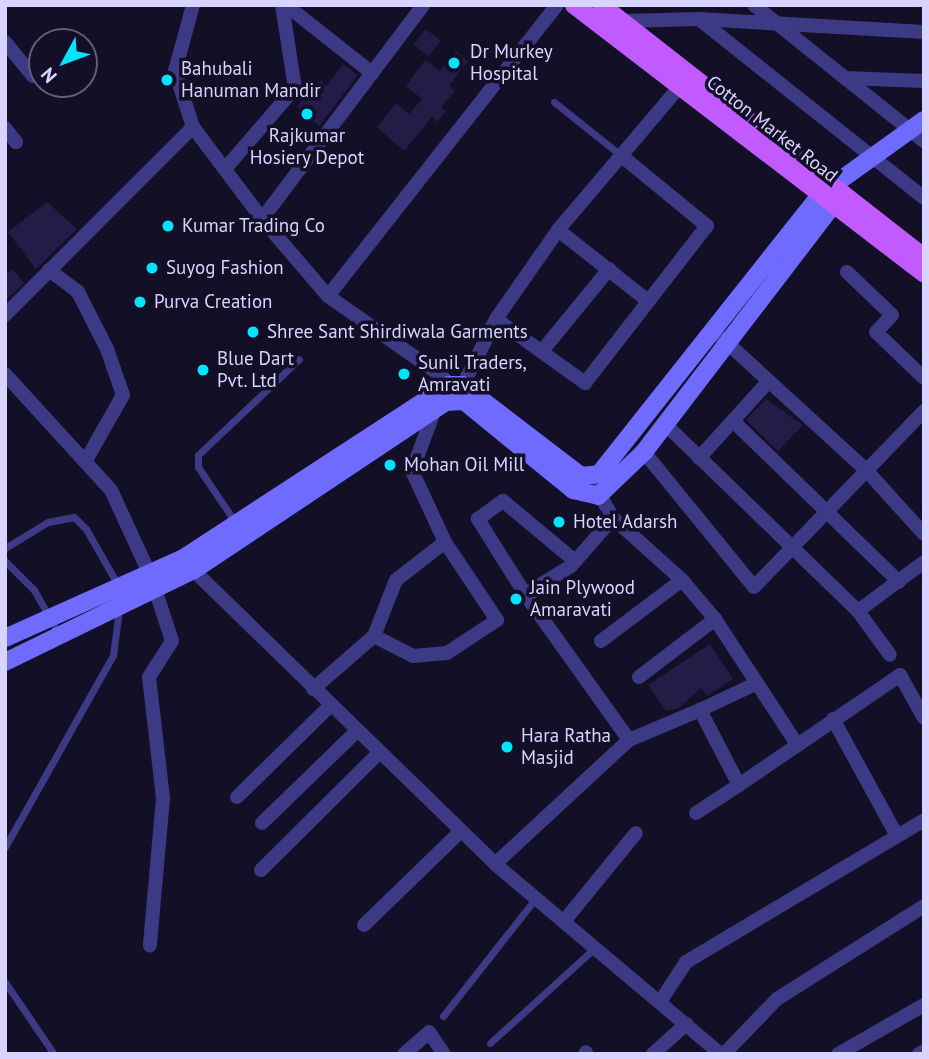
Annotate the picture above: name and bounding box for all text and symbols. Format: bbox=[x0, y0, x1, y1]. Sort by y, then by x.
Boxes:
north arrow bbox=[28, 28, 98, 98]
place label: Dr Murkey Hospital bbox=[470, 41, 553, 85]
marker: Dr Murkey Hospital bbox=[444, 53, 464, 73]
place label: Bahubali Hanuman Mandir bbox=[181, 58, 321, 102]
text: N bbox=[36, 63, 62, 88]
street label: Cotton Market Road bbox=[702, 71, 842, 187]
marker: Bahubali Hanuman Mandir bbox=[159, 72, 175, 88]
marker: Rajkumar Hosiery Depot bbox=[299, 106, 315, 122]
place label: Rajkumar Hosiery Depot bbox=[249, 125, 365, 169]
place label: Kumar Trading Co bbox=[182, 215, 325, 237]
marker: Kumar Trading Co bbox=[160, 218, 176, 234]
place label: Suyog Fashion bbox=[166, 257, 284, 279]
marker: Suyog Fashion bbox=[144, 260, 160, 276]
place label: Purva Creation bbox=[154, 291, 272, 313]
marker: Purva Creation bbox=[132, 294, 148, 310]
place label: Shree Sant Shirdiwala Garments bbox=[267, 321, 528, 343]
marker: Shree Sant Shirdiwala Garments bbox=[245, 324, 261, 340]
place label: Blue Dart Pvt. Ltd bbox=[217, 348, 294, 392]
place label: Sunil Traders, Amravati bbox=[418, 352, 527, 396]
marker: Blue Dart Pvt. Ltd bbox=[195, 362, 211, 378]
marker: Sunil Traders, Amravati bbox=[396, 366, 412, 382]
place label: Mohan Oil Mill bbox=[404, 454, 524, 476]
marker: Mohan Oil Mill bbox=[382, 457, 398, 473]
place label: Hotel Adarsh bbox=[573, 511, 678, 533]
marker: Hotel Adarsh bbox=[551, 514, 567, 530]
place label: Jain Plywood Amaravati bbox=[530, 577, 635, 621]
marker: Jain Plywood Amaravati bbox=[508, 591, 524, 607]
place label: Hara Ratha Masjid bbox=[521, 725, 611, 769]
marker: Hara Ratha Masjid bbox=[499, 739, 515, 755]

